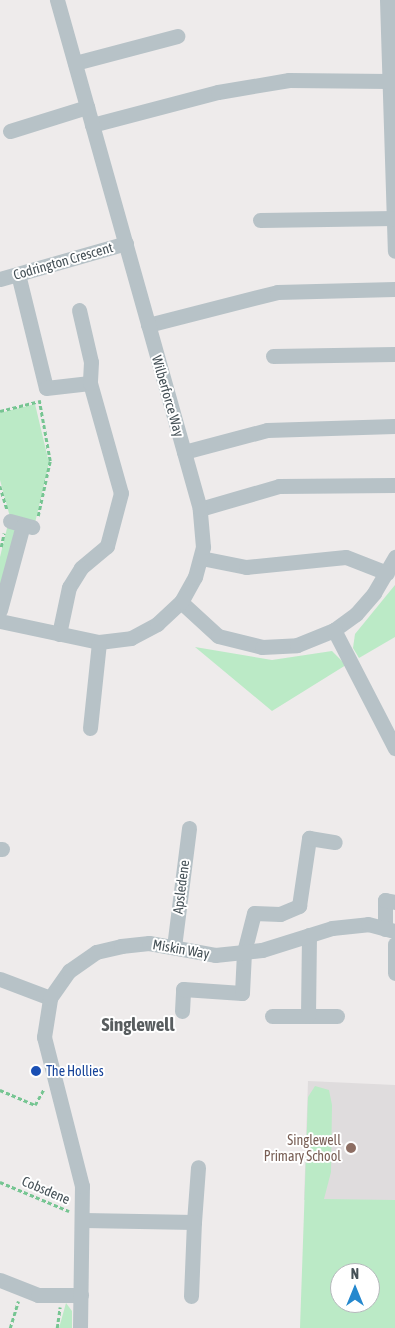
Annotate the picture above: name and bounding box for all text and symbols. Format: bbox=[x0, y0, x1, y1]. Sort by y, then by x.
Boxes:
street label: Codrington Crescent bbox=[11, 239, 115, 283]
street label: Wilberforce Way bbox=[148, 353, 188, 439]
street label: Apsledene bbox=[169, 859, 193, 915]
street label: Miskin Way bbox=[151, 936, 211, 962]
district label: Singlewell bbox=[102, 1014, 174, 1036]
place label: The Hollies bbox=[46, 1063, 104, 1079]
marker: The Hollies bbox=[30, 1065, 42, 1077]
place label: Singlewell Primary School bbox=[264, 1132, 341, 1164]
marker: Singlewell Primary School bbox=[345, 1142, 357, 1154]
street label: Cobsdene bbox=[19, 1172, 73, 1208]
north arrow bbox=[330, 1263, 380, 1313]
text: N bbox=[351, 1266, 359, 1282]

